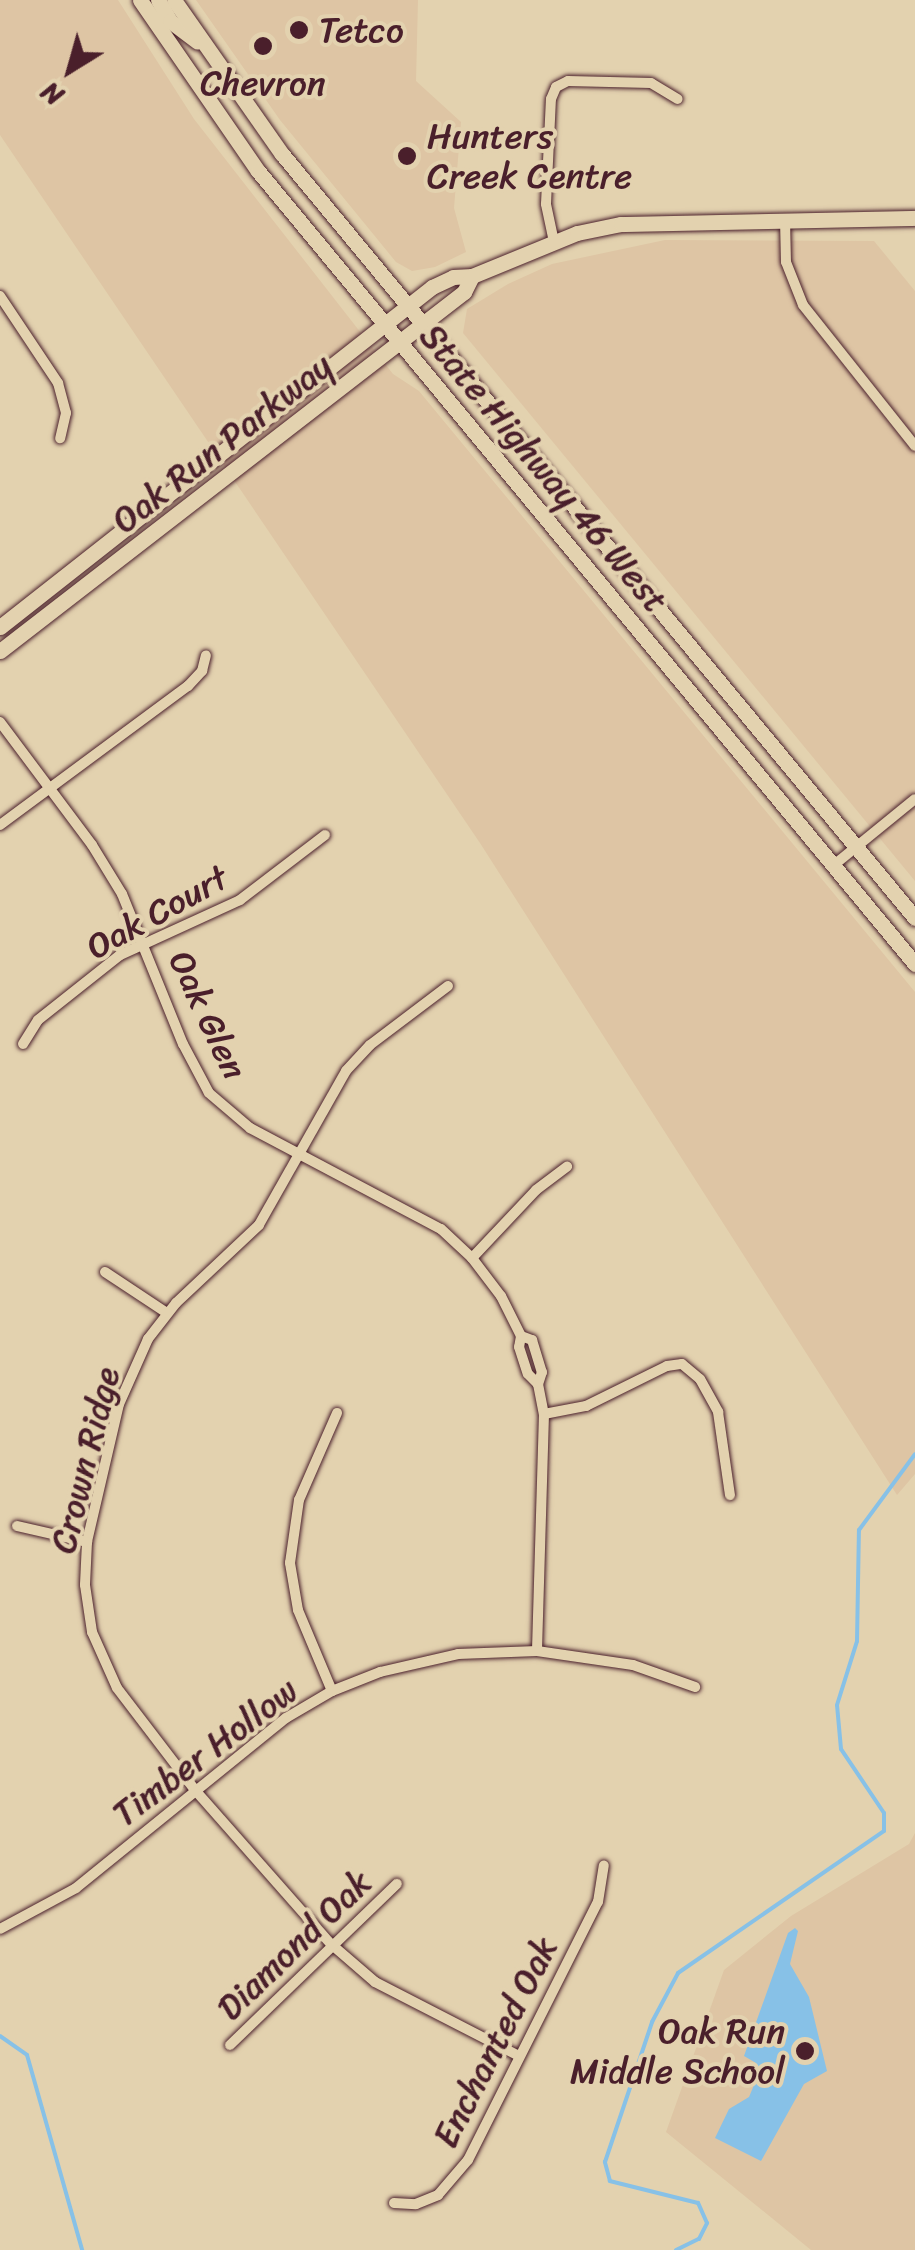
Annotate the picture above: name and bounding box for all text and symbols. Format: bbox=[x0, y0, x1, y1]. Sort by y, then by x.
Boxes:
place label: Tetco bbox=[319, 9, 404, 51]
marker: Tetco bbox=[288, 19, 310, 41]
north arrow bbox=[20, 20, 120, 120]
marker: Chevron bbox=[252, 35, 274, 57]
place label: Chevron bbox=[200, 62, 326, 104]
text: N bbox=[29, 69, 74, 120]
place label: Hunters Creek Centre bbox=[427, 115, 633, 197]
marker: Hunters Creek Centre bbox=[396, 145, 418, 167]
street label: State Highway 46 West bbox=[411, 315, 677, 621]
street label: Oak Run Parkway bbox=[104, 344, 340, 542]
street label: Oak Court bbox=[79, 856, 235, 968]
street label: Oak Glen bbox=[160, 944, 256, 1086]
street label: Crown Ridge bbox=[41, 1362, 129, 1558]
street label: Timber Hollow bbox=[104, 1669, 306, 1835]
street label: Diamond Oak bbox=[208, 1861, 380, 2029]
street label: Enchanted Oak bbox=[424, 1930, 566, 2154]
place label: Oak Run Middle School bbox=[570, 2010, 785, 2092]
marker: Oak Run Middle School bbox=[794, 2040, 816, 2062]

